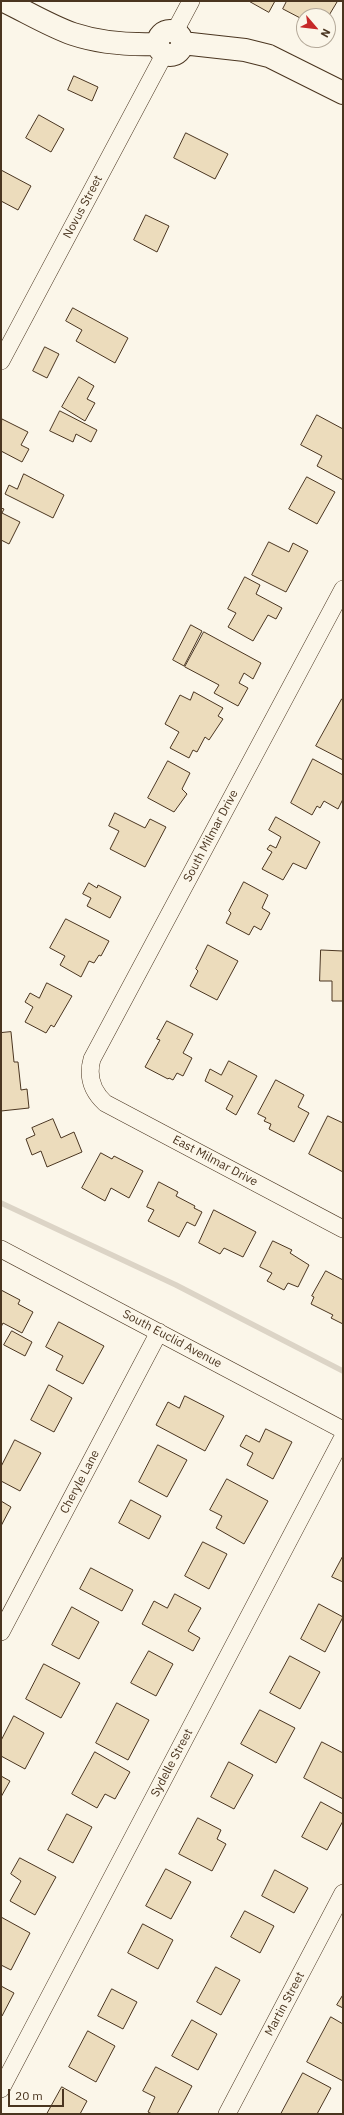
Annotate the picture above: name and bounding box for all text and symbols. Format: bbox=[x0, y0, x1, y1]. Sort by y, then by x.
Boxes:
north arrow bbox=[296, 8, 336, 48]
text: N bbox=[318, 26, 334, 40]
street label: Novus Street bbox=[60, 173, 106, 241]
street label: South Milmar Drive bbox=[181, 787, 241, 885]
street label: East Milmar Drive bbox=[170, 1133, 260, 1189]
street label: South Euclid Avenue bbox=[120, 1307, 224, 1371]
street label: Cheryle Lane bbox=[57, 1448, 103, 1516]
street label: Sydelle Street bbox=[148, 1726, 196, 1800]
street label: Martin Street bbox=[262, 1970, 308, 2038]
scale bar bbox=[10, 2081, 66, 2107]
text: 20 m bbox=[15, 2088, 43, 2103]

